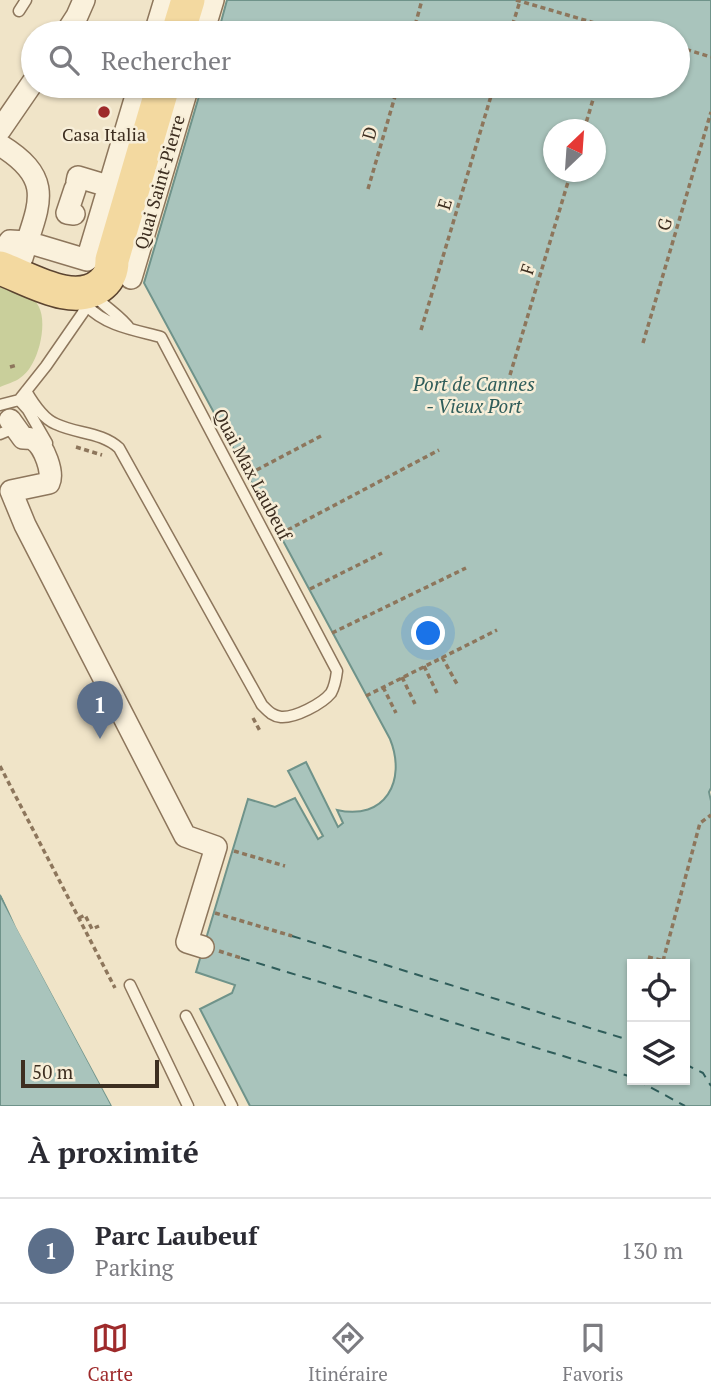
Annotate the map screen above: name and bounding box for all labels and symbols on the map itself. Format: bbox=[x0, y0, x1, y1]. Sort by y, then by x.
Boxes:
marker: Casa Italia bbox=[96, 104, 112, 120]
street label: Quai Saint-Pierre bbox=[128, 112, 190, 252]
north arrow bbox=[543, 119, 606, 182]
place label: Casa Italia bbox=[62, 122, 146, 146]
street label: D bbox=[356, 124, 382, 142]
street label: E bbox=[431, 195, 457, 213]
street label: G bbox=[651, 214, 677, 233]
street label: F bbox=[514, 261, 540, 277]
water label: Port de Cannes - Vieux Port bbox=[412, 371, 535, 418]
street label: Quai Max Laubeuf bbox=[208, 404, 299, 546]
your location bbox=[411, 616, 445, 650]
pin: 1 bbox=[77, 681, 123, 739]
scale bar bbox=[21, 1057, 159, 1089]

